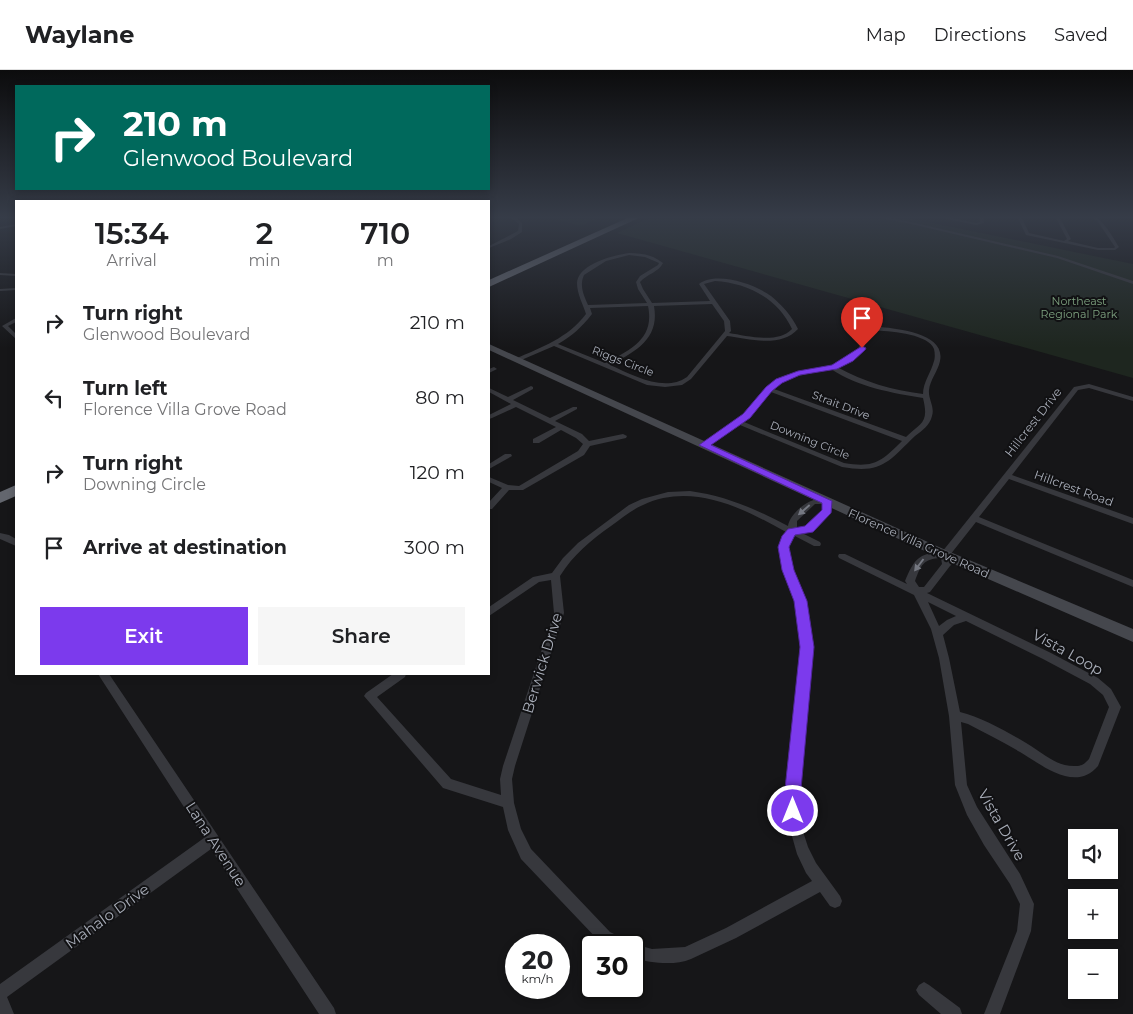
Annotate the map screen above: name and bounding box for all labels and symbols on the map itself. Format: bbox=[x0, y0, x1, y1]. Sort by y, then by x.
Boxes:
park label: Northeast Regional Park bbox=[1041, 294, 1118, 321]
pin bbox=[841, 297, 883, 348]
street label: Riggs Circle bbox=[590, 343, 656, 379]
street label: Hillcrest Drive bbox=[1001, 385, 1065, 459]
street label: Strait Drive bbox=[810, 388, 872, 423]
street label: Downing Circle bbox=[768, 418, 852, 462]
street label: Hillcrest Road bbox=[1032, 467, 1116, 509]
one-way arrow bbox=[797, 505, 810, 516]
street label: Florence Villa Grove Road bbox=[846, 505, 992, 581]
one-way arrow bbox=[914, 558, 924, 572]
street label: Berwick Drive bbox=[518, 610, 566, 716]
street label: Vista Loop bbox=[1029, 625, 1107, 679]
position arrow bbox=[766, 784, 818, 836]
street label: Vista Drive bbox=[974, 786, 1030, 864]
street label: Lana Avenue bbox=[182, 798, 250, 890]
street label: Mahalo Drive bbox=[61, 879, 153, 953]
speed limit sign: 30 bbox=[580, 934, 645, 999]

